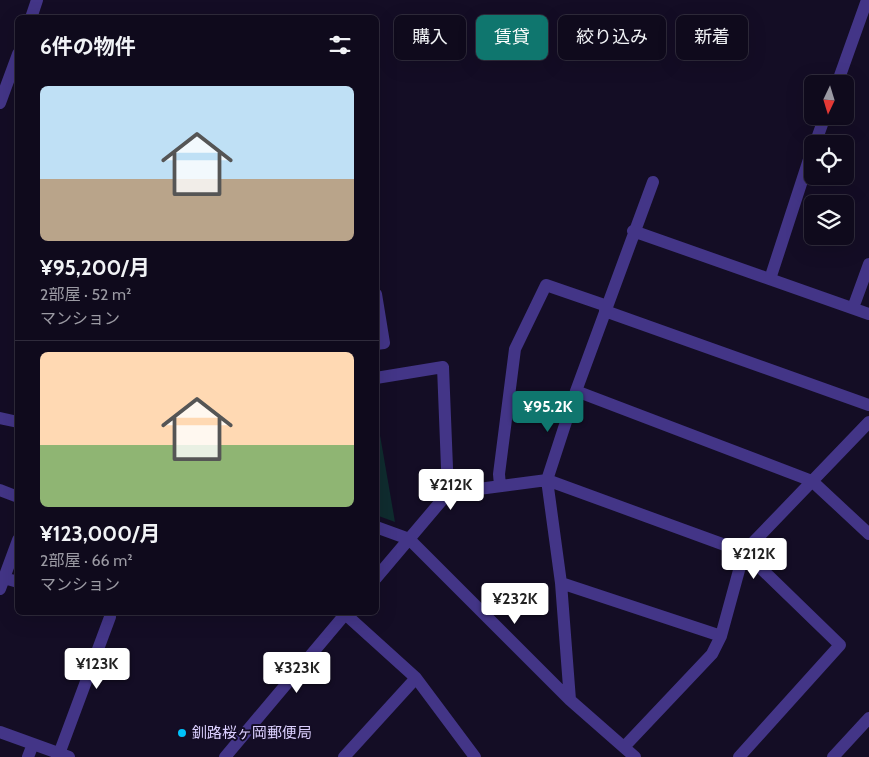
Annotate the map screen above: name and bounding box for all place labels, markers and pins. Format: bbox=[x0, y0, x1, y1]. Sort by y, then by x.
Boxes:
pin: ¥95.2K bbox=[507, 390, 589, 433]
pin: ¥212K bbox=[416, 468, 486, 511]
pin: ¥212K bbox=[719, 538, 789, 580]
pin: ¥232K bbox=[480, 582, 550, 625]
pin: ¥123K bbox=[62, 648, 132, 690]
pin: ¥323K bbox=[262, 652, 332, 694]
place label: 釧路桜ヶ岡郵便局 bbox=[192, 724, 312, 742]
marker: 釧路桜ヶ岡郵便局 bbox=[176, 727, 188, 739]

